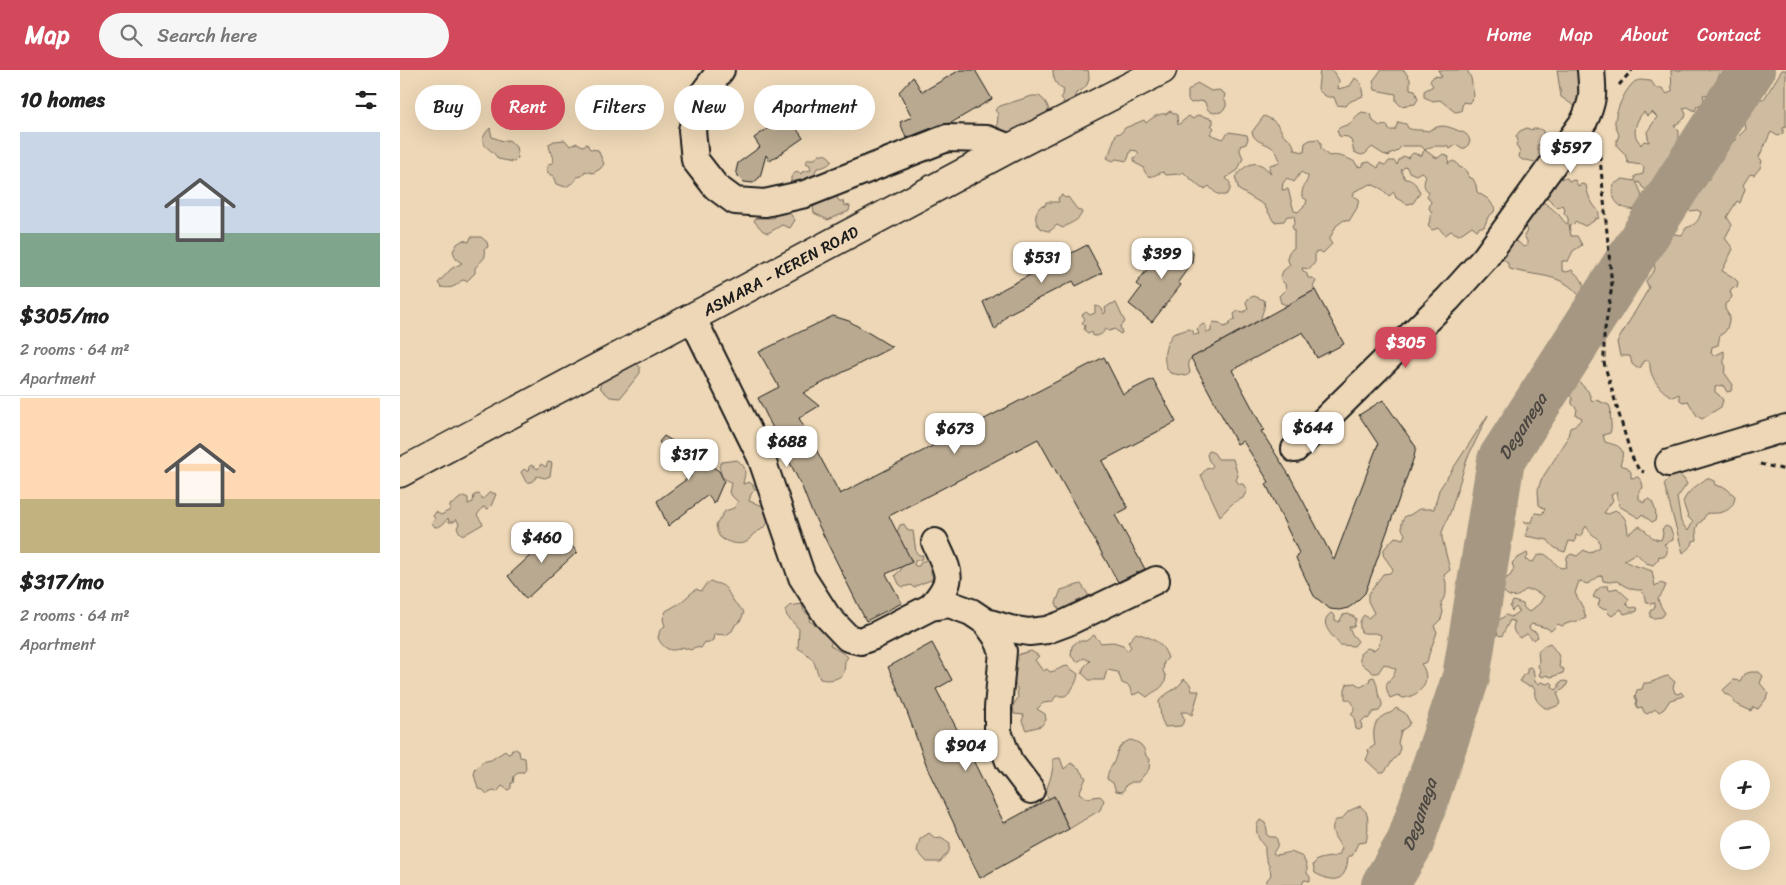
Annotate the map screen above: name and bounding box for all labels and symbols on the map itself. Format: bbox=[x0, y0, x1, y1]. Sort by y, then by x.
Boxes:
pin: $597 bbox=[1541, 132, 1601, 174]
street label: ASMARA - KEREN ROAD bbox=[696, 217, 864, 324]
pin: $399 bbox=[1132, 238, 1192, 280]
pin: $531 bbox=[1012, 242, 1072, 284]
pin: $305 bbox=[1376, 326, 1436, 369]
water label: Deganega bbox=[1489, 384, 1557, 466]
pin: $673 bbox=[925, 412, 985, 455]
pin: $644 bbox=[1283, 412, 1343, 454]
pin: $688 bbox=[757, 426, 817, 468]
pin: $317 bbox=[659, 438, 719, 481]
pin: $460 bbox=[512, 522, 572, 564]
pin: $904 bbox=[936, 730, 996, 772]
water label: Deganega bbox=[1393, 772, 1447, 857]

